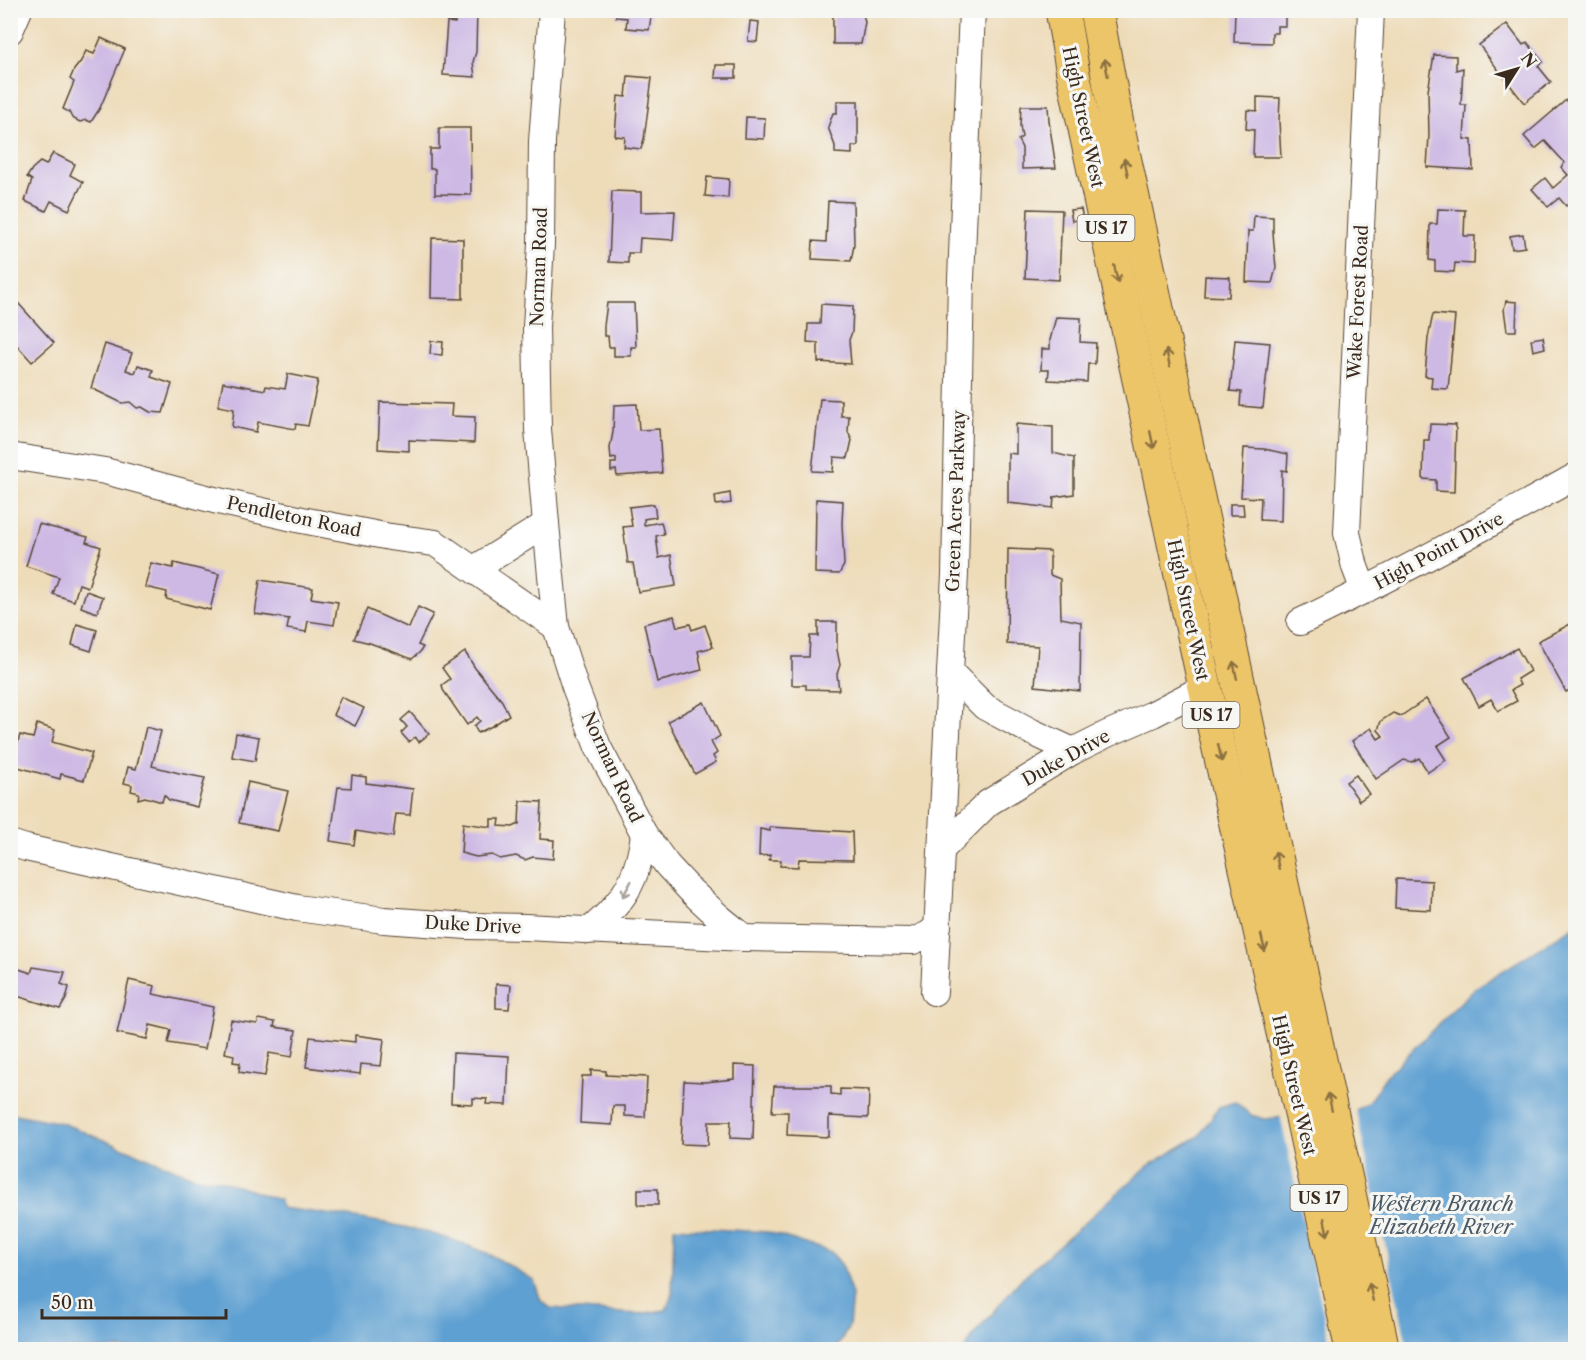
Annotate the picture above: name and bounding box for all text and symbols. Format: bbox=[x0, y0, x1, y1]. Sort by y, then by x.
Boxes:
north arrow bbox=[1487, 39, 1547, 99]
street label: High Street West bbox=[1057, 44, 1109, 190]
text: N bbox=[1517, 48, 1541, 72]
one-way arrow bbox=[1101, 58, 1112, 78]
one-way arrow bbox=[1120, 158, 1132, 177]
street label: Norman Road bbox=[526, 207, 552, 327]
road number: US 17 bbox=[1078, 215, 1134, 241]
street label: Wake Forest Road bbox=[1343, 224, 1373, 381]
one-way arrow bbox=[1111, 264, 1123, 283]
one-way arrow bbox=[1161, 349, 1173, 368]
street label: Green Acres Parkway bbox=[942, 409, 970, 592]
one-way arrow bbox=[1147, 429, 1158, 449]
street label: Pendleton Road bbox=[225, 492, 363, 542]
street label: High Point Drive bbox=[1370, 508, 1508, 594]
street label: High Street West bbox=[1162, 537, 1214, 683]
one-way arrow bbox=[1229, 661, 1240, 680]
road number: US 17 bbox=[1182, 702, 1240, 728]
street label: Norman Road bbox=[577, 708, 647, 826]
street label: Duke Drive bbox=[1018, 725, 1114, 791]
one-way arrow bbox=[1215, 743, 1226, 763]
one-way arrow bbox=[1271, 851, 1282, 871]
one-way arrow bbox=[621, 879, 632, 897]
street label: Duke Drive bbox=[424, 911, 522, 939]
one-way arrow bbox=[1257, 934, 1269, 953]
street label: High Street West bbox=[1267, 1012, 1321, 1158]
one-way arrow bbox=[1324, 1092, 1335, 1112]
road number: US 17 bbox=[1290, 1185, 1348, 1211]
water label: Western Branch Elizabeth River bbox=[1367, 1192, 1514, 1239]
one-way arrow bbox=[1320, 1218, 1332, 1237]
scale bar bbox=[42, 1282, 226, 1320]
one-way arrow bbox=[1365, 1283, 1376, 1303]
text: 50 m bbox=[51, 1292, 94, 1314]

